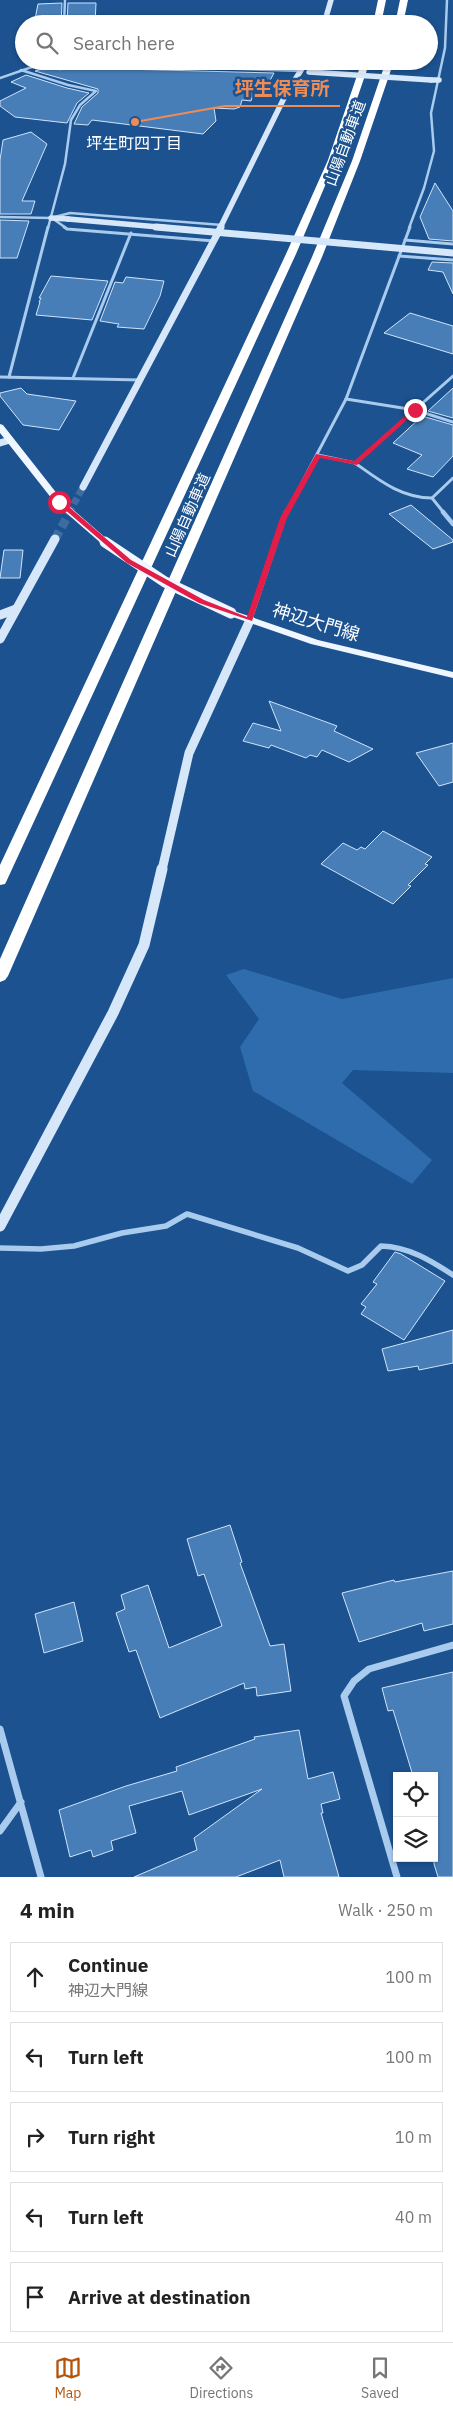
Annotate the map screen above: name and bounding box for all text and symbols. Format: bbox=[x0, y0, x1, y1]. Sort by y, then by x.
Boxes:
search box bbox=[15, 15, 438, 70]
icon: search bbox=[33, 29, 61, 57]
text: Search here bbox=[73, 31, 175, 55]
callout: 坪生保育所 bbox=[225, 72, 340, 106]
text: 坪生保育所 bbox=[234, 76, 330, 100]
street label: 山陽自動車道 bbox=[321, 97, 369, 189]
district label: 坪生町四丁目 bbox=[86, 133, 182, 153]
route end bbox=[404, 399, 427, 422]
street label: 山陽自動車道 bbox=[160, 470, 214, 560]
route start bbox=[48, 491, 71, 514]
street label: 神辺大門線 bbox=[270, 598, 362, 646]
map controls bbox=[393, 1772, 438, 1862]
button: locate bbox=[393, 1772, 438, 1817]
button: layers bbox=[393, 1817, 438, 1862]
text: 4 min bbox=[20, 1896, 75, 1924]
text: Walk · 250 m bbox=[338, 1900, 433, 1920]
text: Continue bbox=[68, 1953, 148, 1977]
icon: ahead bbox=[21, 1963, 49, 1991]
text: 100 m bbox=[385, 1967, 432, 1987]
text: 神辺大門線 bbox=[68, 1980, 148, 2000]
icon: left bbox=[21, 2043, 49, 2071]
text: Turn left bbox=[68, 2045, 144, 2069]
text: 100 m bbox=[385, 2047, 432, 2067]
icon: right bbox=[21, 2123, 49, 2151]
text: Turn right bbox=[68, 2125, 155, 2149]
text: 10 m bbox=[395, 2127, 432, 2147]
icon: left bbox=[21, 2203, 49, 2231]
text: Turn left bbox=[68, 2205, 144, 2229]
text: 40 m bbox=[395, 2207, 432, 2227]
icon: arrive bbox=[21, 2283, 49, 2311]
text: Arrive at destination bbox=[68, 2285, 251, 2309]
tab: Map bbox=[54, 2354, 82, 2402]
tab: Directions bbox=[190, 2354, 253, 2402]
tab: Saved bbox=[361, 2354, 399, 2402]

